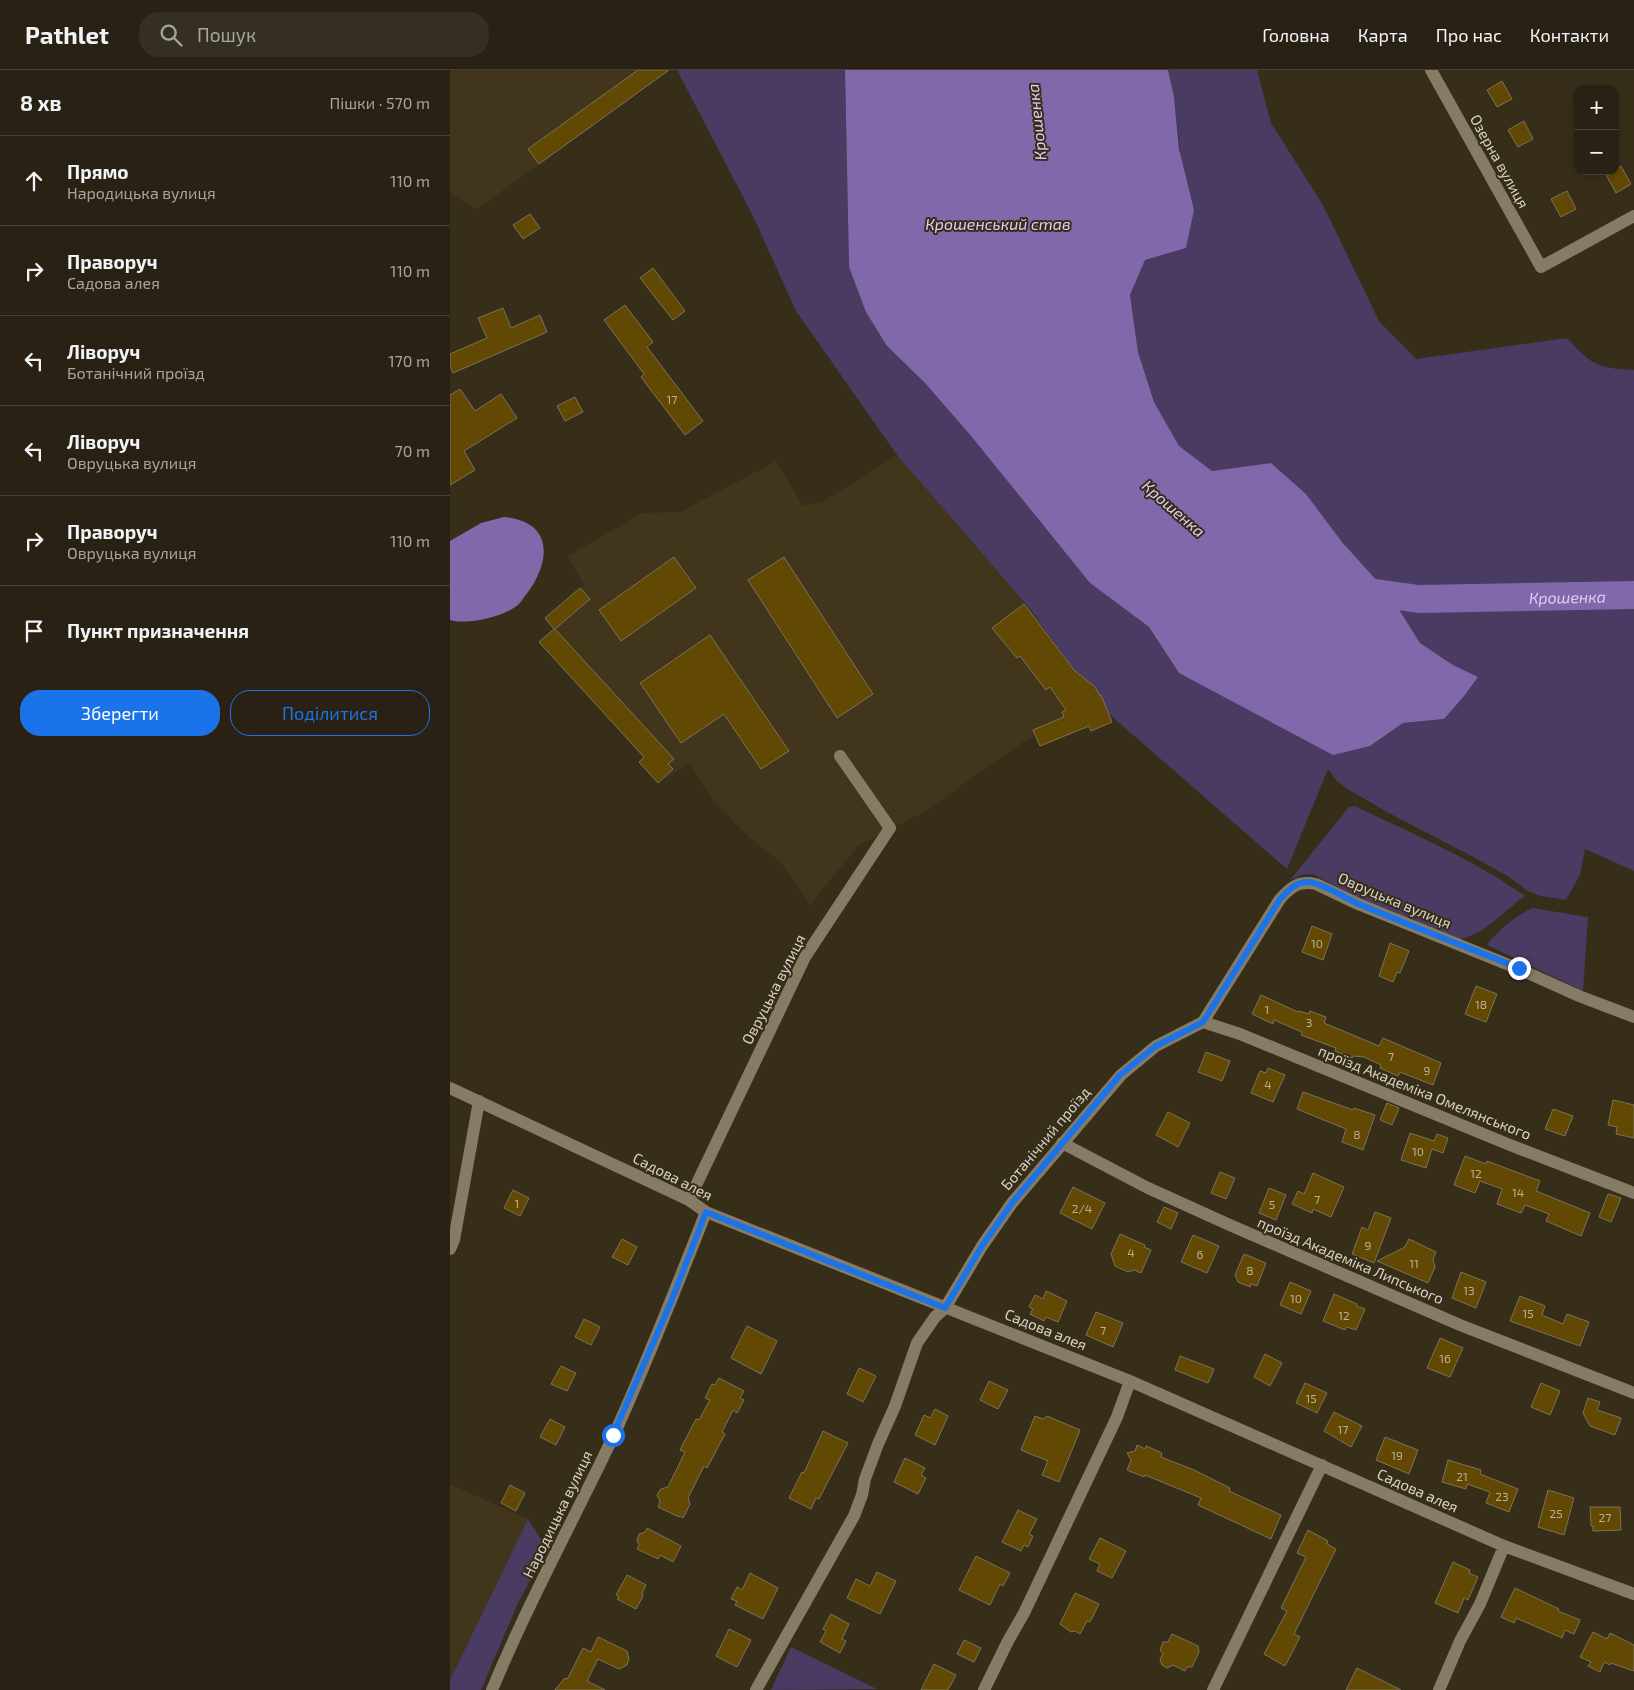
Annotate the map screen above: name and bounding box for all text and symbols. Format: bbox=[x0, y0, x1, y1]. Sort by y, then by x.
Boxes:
search box bbox=[139, 12, 489, 57]
text: Pathlet bbox=[25, 20, 109, 49]
icon: search bbox=[157, 21, 185, 49]
text: Пошук bbox=[197, 23, 256, 46]
text: Головна bbox=[1262, 24, 1330, 46]
text: Карта bbox=[1358, 24, 1408, 46]
text: Про нас bbox=[1436, 24, 1502, 46]
text: Контакти bbox=[1530, 24, 1609, 46]
water label: Крошенка bbox=[1023, 83, 1049, 161]
map controls bbox=[1574, 85, 1619, 175]
button: + bbox=[1574, 85, 1619, 130]
text: 8 хв bbox=[20, 90, 62, 115]
text: Пішки · 570 m bbox=[330, 93, 430, 112]
street label: Озерна вулиця bbox=[1466, 111, 1533, 212]
button: − bbox=[1574, 130, 1619, 175]
text: Прямо bbox=[67, 160, 129, 183]
icon: ahead bbox=[20, 167, 48, 195]
text: 110 m bbox=[390, 171, 430, 190]
text: Народицька вулиця bbox=[67, 183, 216, 202]
water label: Крошенський став bbox=[925, 214, 1071, 233]
text: Праворуч bbox=[67, 250, 158, 273]
icon: right bbox=[20, 257, 48, 285]
text: 110 m bbox=[390, 261, 430, 280]
text: Садова алея bbox=[67, 273, 160, 292]
text: Ліворуч bbox=[67, 340, 140, 363]
icon: left bbox=[20, 347, 48, 375]
text: 170 m bbox=[388, 351, 430, 370]
text: Ботанічний проїзд bbox=[67, 363, 205, 382]
house number: 17 bbox=[667, 392, 677, 406]
text: Ліворуч bbox=[67, 430, 140, 453]
icon: left bbox=[20, 437, 48, 465]
text: 70 m bbox=[395, 441, 430, 460]
text: Овруцька вулиця bbox=[67, 453, 196, 472]
water label: Крошенка bbox=[1139, 476, 1209, 540]
text: Праворуч bbox=[67, 520, 158, 543]
icon: right bbox=[20, 527, 48, 555]
text: 110 m bbox=[390, 531, 430, 550]
text: Овруцька вулиця bbox=[67, 543, 196, 562]
water label: Крошенка bbox=[1529, 586, 1606, 606]
icon: arrive bbox=[20, 617, 48, 645]
text: Пункт призначення bbox=[67, 619, 249, 642]
button: Зберегти bbox=[20, 690, 220, 736]
button: Поділитися bbox=[230, 690, 430, 736]
street label: Овруцька вулиця bbox=[1335, 868, 1454, 933]
street label: Овруцька вулиця bbox=[737, 931, 809, 1048]
house number: 10 bbox=[1311, 936, 1323, 950]
route end bbox=[1508, 957, 1531, 980]
house number: 18 bbox=[1475, 997, 1487, 1011]
house number: 1 bbox=[1265, 1002, 1269, 1016]
house number: 3 bbox=[1306, 1015, 1312, 1029]
street label: проїзд Академіка Омелянського bbox=[1316, 1041, 1534, 1143]
house number: 7 bbox=[1388, 1049, 1394, 1063]
house number: 9 bbox=[1424, 1063, 1431, 1077]
house number: 4 bbox=[1264, 1077, 1272, 1091]
street label: Ботанічний проїзд bbox=[997, 1083, 1094, 1193]
house number: 8 bbox=[1353, 1127, 1361, 1141]
house number: 10 bbox=[1412, 1144, 1424, 1158]
street label: Садова алея bbox=[630, 1148, 716, 1204]
house number: 12 bbox=[1470, 1166, 1482, 1180]
house number: 14 bbox=[1512, 1185, 1524, 1199]
house number: 7 bbox=[1314, 1192, 1320, 1206]
house number: 1 bbox=[515, 1196, 519, 1210]
house number: 5 bbox=[1269, 1197, 1275, 1211]
house number: 2/4 bbox=[1072, 1201, 1092, 1215]
street label: проїзд Академіка Липського bbox=[1255, 1213, 1447, 1307]
house number: 9 bbox=[1365, 1238, 1372, 1252]
house number: 4 bbox=[1127, 1245, 1135, 1259]
house number: 6 bbox=[1197, 1247, 1204, 1261]
house number: 11 bbox=[1409, 1256, 1419, 1270]
house number: 8 bbox=[1246, 1263, 1254, 1277]
house number: 13 bbox=[1463, 1283, 1475, 1297]
house number: 10 bbox=[1290, 1291, 1302, 1305]
street label: Садова алея bbox=[1002, 1304, 1090, 1354]
house number: 15 bbox=[1522, 1306, 1534, 1320]
house number: 12 bbox=[1338, 1308, 1350, 1322]
house number: 7 bbox=[1100, 1323, 1106, 1337]
house number: 16 bbox=[1439, 1351, 1451, 1365]
house number: 15 bbox=[1305, 1391, 1317, 1405]
house number: 17 bbox=[1338, 1422, 1348, 1436]
route start bbox=[602, 1424, 625, 1447]
street label: Народицька вулиця bbox=[518, 1447, 597, 1581]
house number: 19 bbox=[1391, 1448, 1403, 1462]
street label: Садова алея bbox=[1375, 1464, 1461, 1516]
house number: 21 bbox=[1456, 1469, 1468, 1483]
house number: 23 bbox=[1495, 1489, 1509, 1503]
house number: 25 bbox=[1549, 1506, 1563, 1520]
house number: 27 bbox=[1599, 1510, 1611, 1524]

